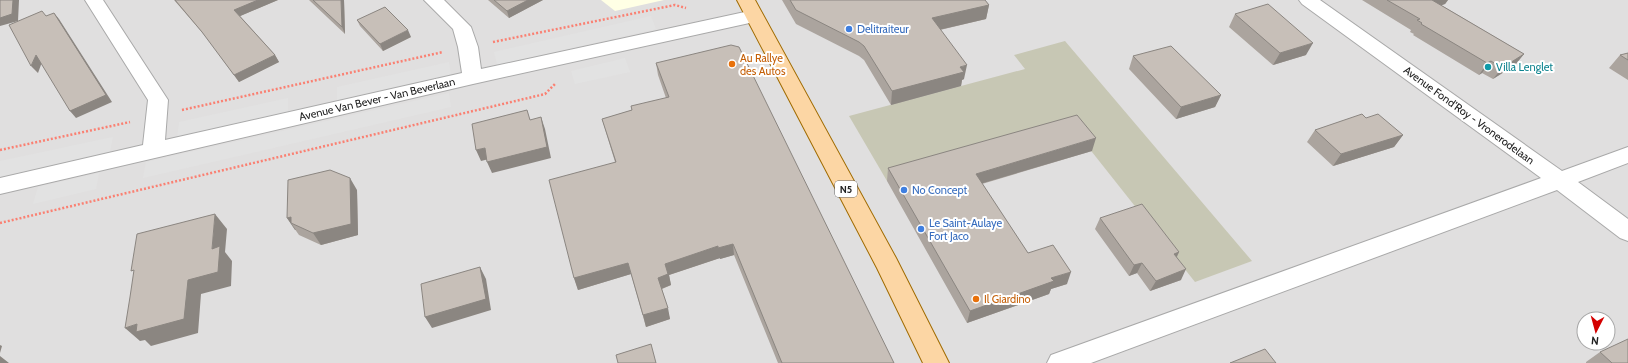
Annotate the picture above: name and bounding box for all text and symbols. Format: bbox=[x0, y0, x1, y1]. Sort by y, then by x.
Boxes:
place label: Delitraiteur bbox=[857, 22, 909, 36]
marker: Delitraiteur bbox=[844, 24, 854, 34]
place label: Au Rallye des Autos bbox=[740, 51, 786, 78]
marker: Au Rallye des Autos bbox=[727, 59, 737, 69]
place label: Villa Lenglet bbox=[1496, 60, 1553, 74]
marker: Villa Lenglet bbox=[1483, 62, 1493, 72]
street label: Avenue Fond'Roy - Vronerodelaan bbox=[1401, 63, 1537, 167]
street label: Avenue Van Bever - Van Beverlaan bbox=[298, 74, 456, 124]
road number: N5 bbox=[835, 181, 857, 197]
place label: No Concept bbox=[912, 183, 968, 197]
marker: No Concept bbox=[899, 185, 909, 195]
place label: Le Saint-Aulaye Fort Jaco bbox=[929, 216, 1002, 243]
marker: Le Saint-Aulaye Fort Jaco bbox=[916, 224, 926, 234]
place label: Il Giardino bbox=[984, 292, 1031, 306]
marker: Il Giardino bbox=[971, 294, 981, 304]
north arrow bbox=[1576, 311, 1616, 351]
text: N bbox=[1590, 334, 1600, 348]

